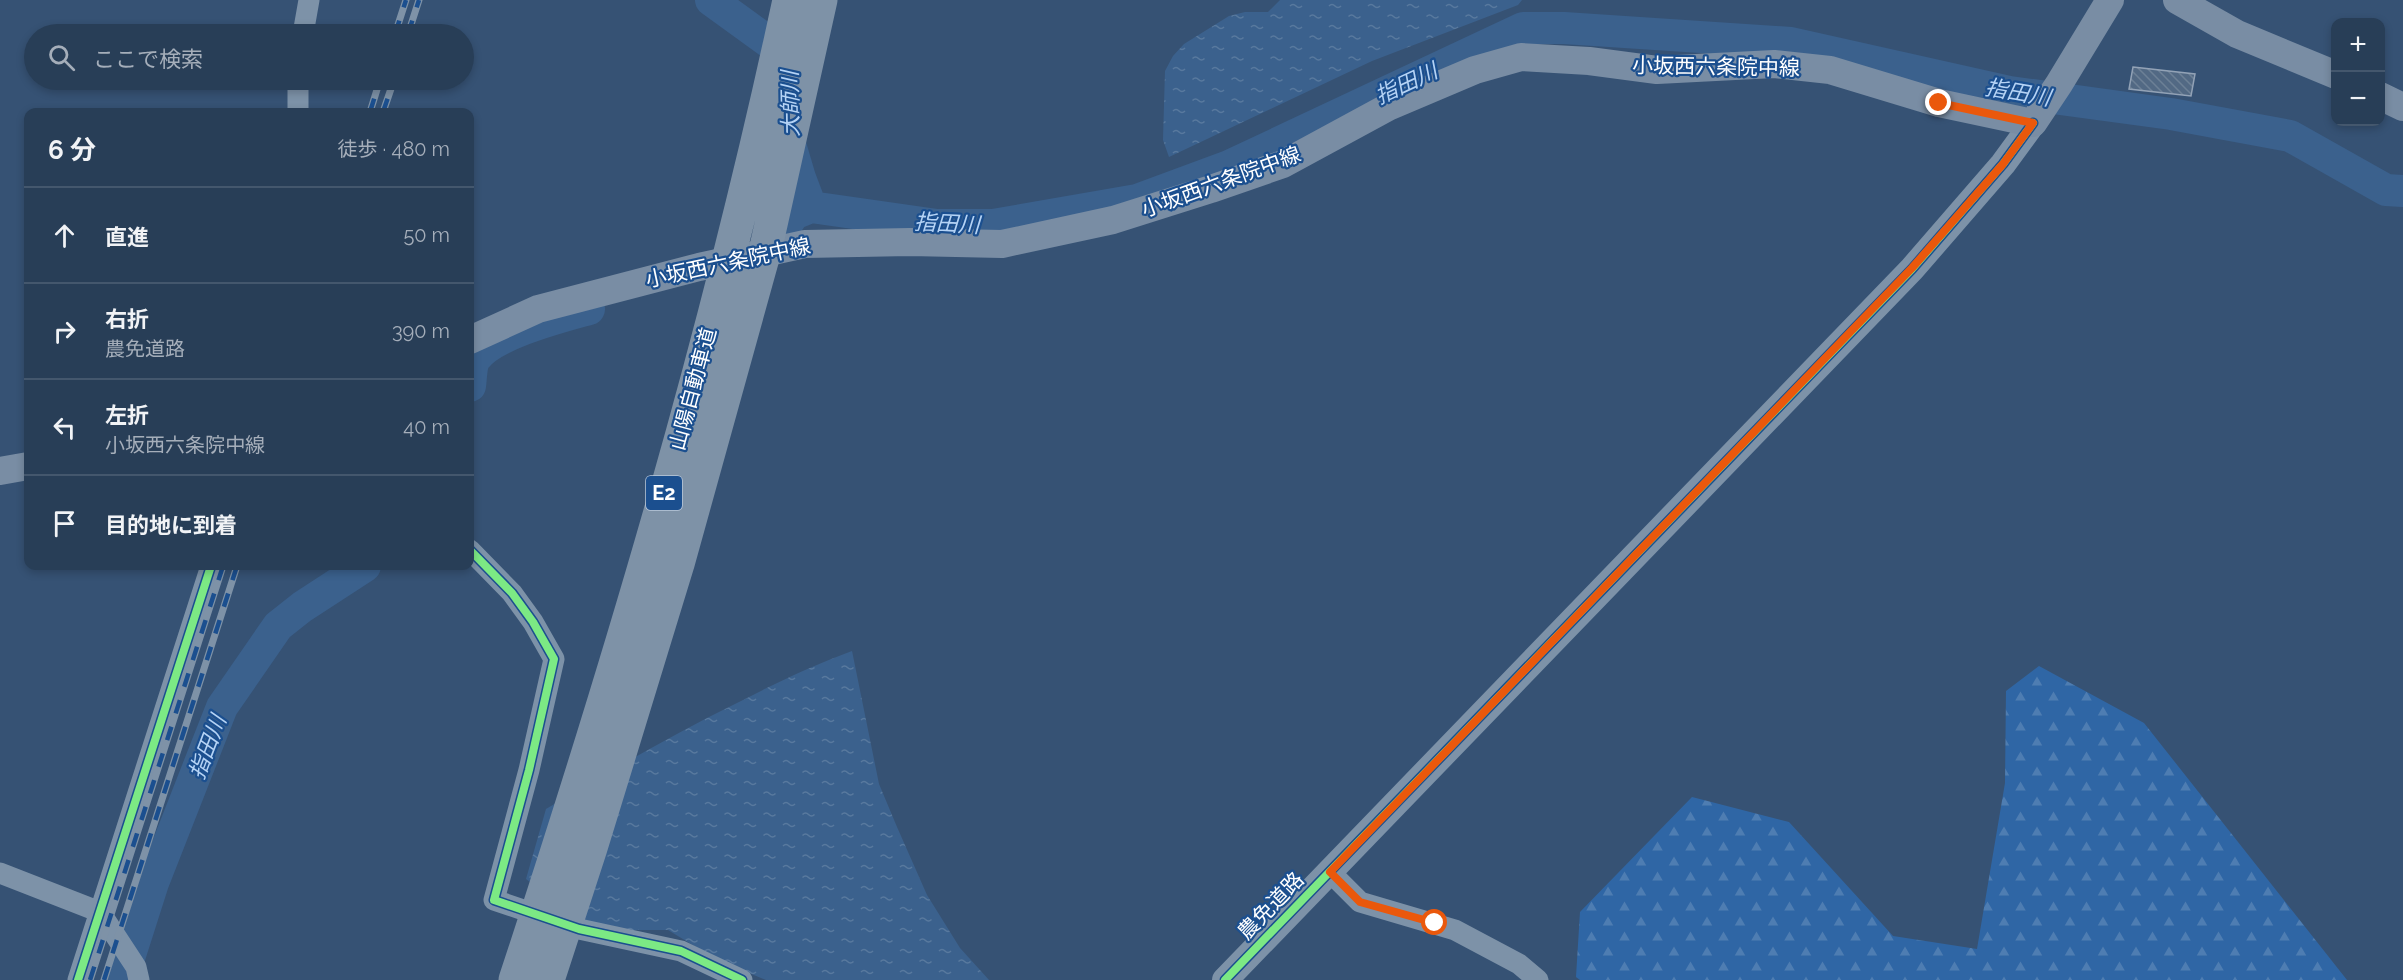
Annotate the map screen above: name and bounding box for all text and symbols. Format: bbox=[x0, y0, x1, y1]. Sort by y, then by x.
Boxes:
map controls bbox=[2331, 18, 2385, 126]
button: + bbox=[2331, 18, 2385, 72]
search box bbox=[24, 24, 474, 90]
icon: search bbox=[45, 41, 78, 74]
text: ここで検索 bbox=[93, 46, 203, 72]
street label: 小坂西六条院中線 bbox=[1632, 53, 1800, 80]
water label: 指田川 bbox=[1371, 56, 1443, 109]
water label: 大師川 bbox=[776, 69, 804, 137]
button: − bbox=[2331, 72, 2385, 126]
water label: 指田川 bbox=[1983, 73, 2055, 111]
route end bbox=[1925, 89, 1951, 115]
text: 6 分 bbox=[48, 135, 96, 165]
text: 徒歩 · 480 m bbox=[338, 137, 450, 161]
street label: 小坂西六条院中線 bbox=[1138, 141, 1304, 222]
water label: 指田川 bbox=[913, 208, 983, 238]
icon: ahead bbox=[48, 219, 81, 252]
text: 50 m bbox=[403, 223, 450, 247]
text: 直進 bbox=[105, 224, 149, 250]
street label: 小坂西六条院中線 bbox=[643, 233, 813, 292]
text: 右折 bbox=[105, 306, 149, 332]
icon: right bbox=[48, 315, 81, 348]
text: 390 m bbox=[392, 319, 450, 343]
street label: 山陽自動車道 bbox=[664, 325, 721, 453]
text: 農免道路 bbox=[105, 337, 185, 361]
text: 左折 bbox=[105, 402, 149, 428]
icon: left bbox=[48, 411, 81, 444]
text: 40 m bbox=[403, 415, 450, 439]
text: 小坂西六条院中線 bbox=[105, 433, 265, 457]
road number: E2 bbox=[646, 476, 682, 510]
icon: arrive bbox=[48, 507, 81, 540]
text: 目的地に到着 bbox=[105, 512, 237, 538]
water label: 指田川 bbox=[183, 710, 232, 782]
street label: 農免道路 bbox=[1232, 867, 1309, 945]
route start bbox=[1421, 909, 1447, 935]

